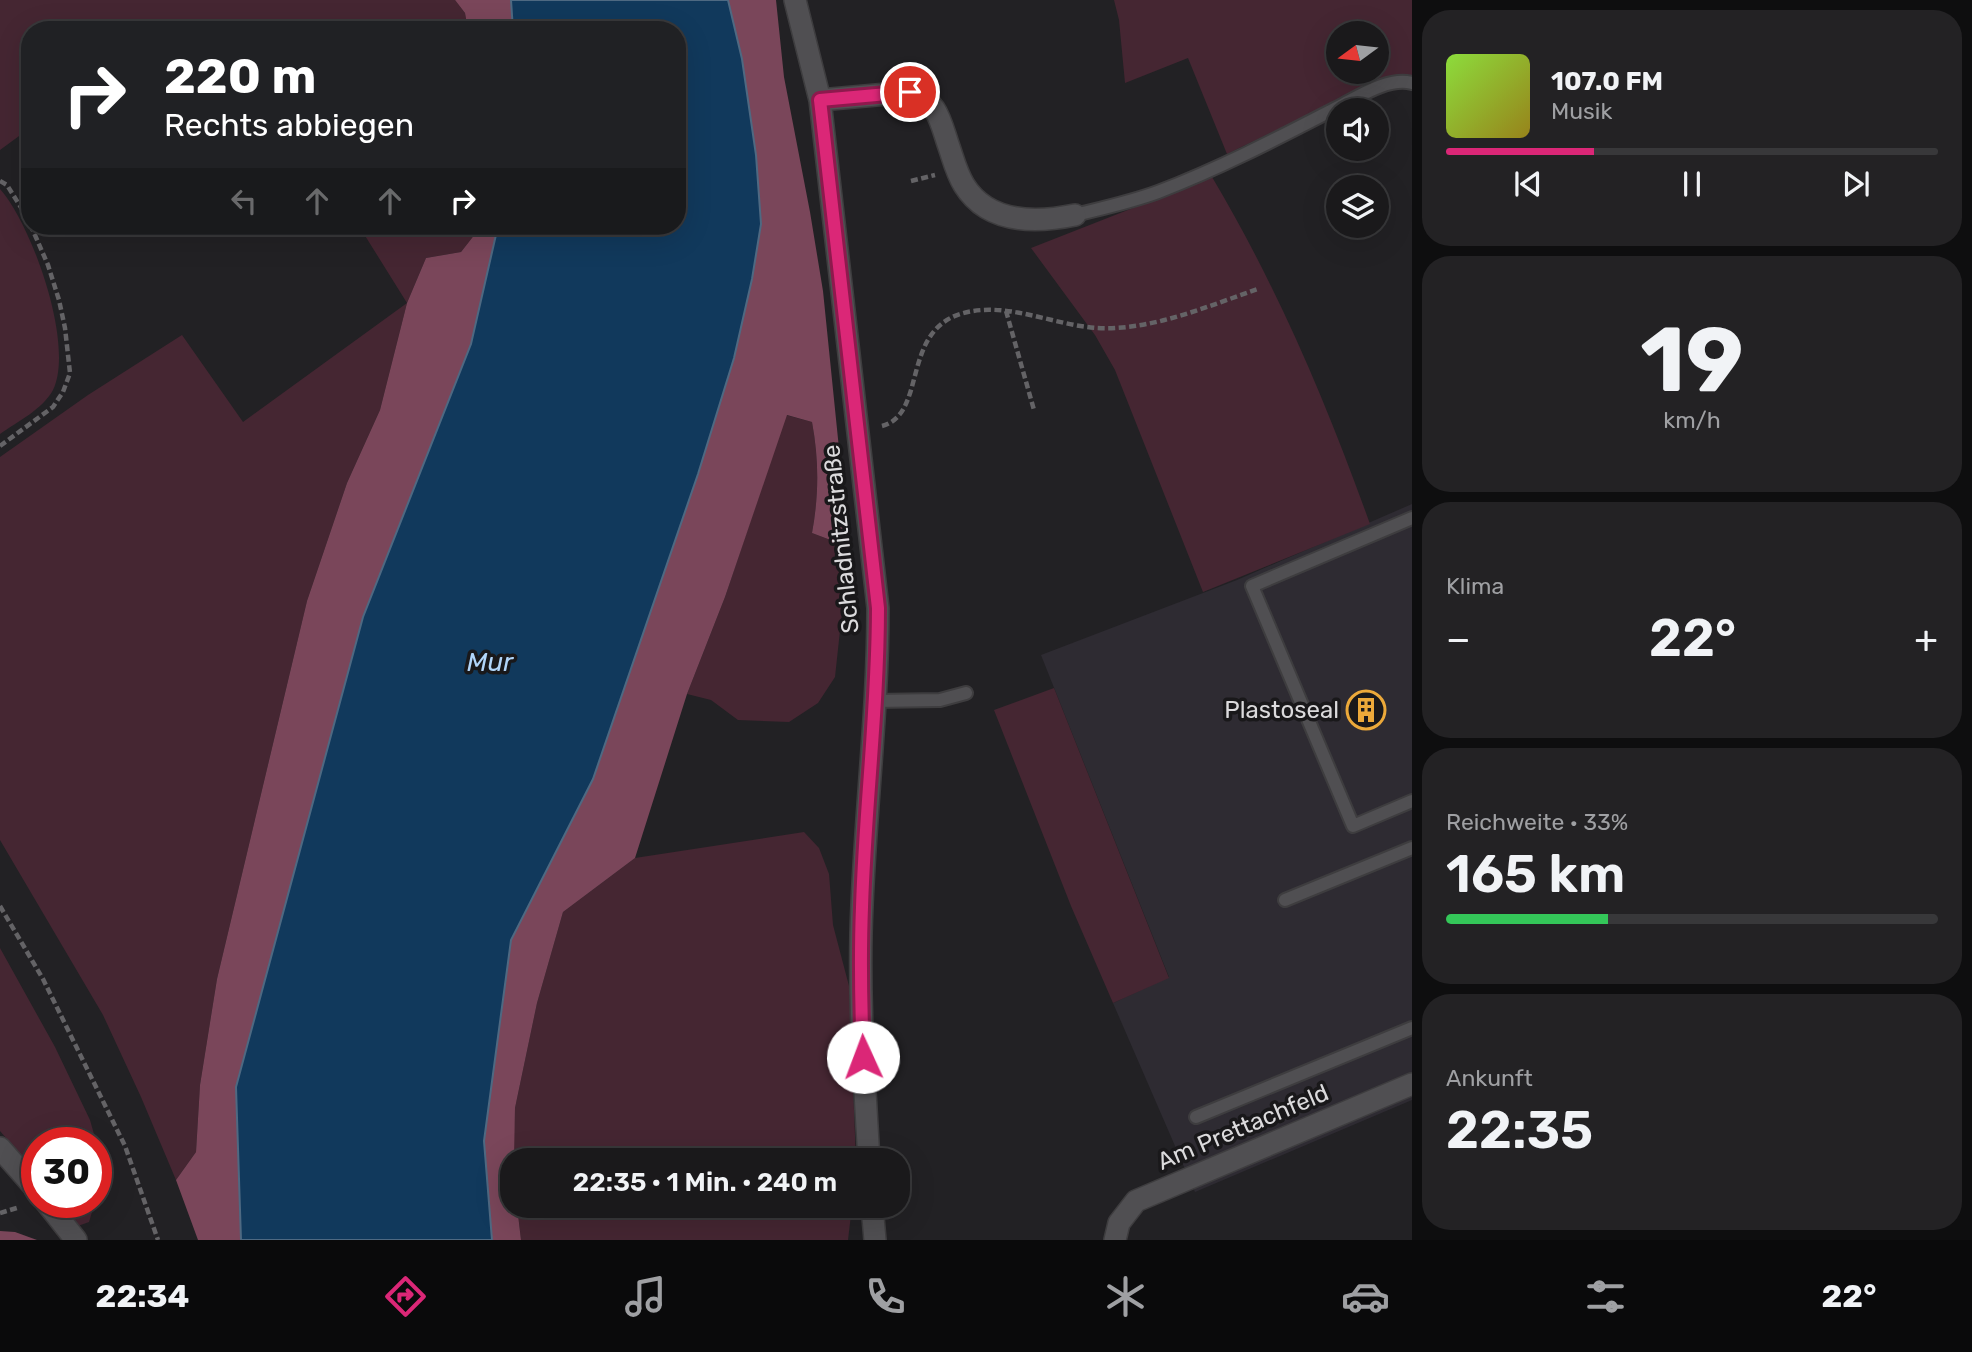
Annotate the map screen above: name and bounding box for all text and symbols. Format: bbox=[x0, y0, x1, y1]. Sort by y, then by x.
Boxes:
north arrow bbox=[1326, 21, 1390, 84]
map controls bbox=[1326, 21, 1389, 238]
text: 220 m bbox=[164, 47, 316, 105]
icon: right bbox=[49, 49, 140, 140]
pin bbox=[880, 62, 940, 122]
text: 107.0 FM bbox=[1551, 66, 1663, 97]
icon: arrive bbox=[891, 73, 929, 111]
text: Musik bbox=[1551, 97, 1612, 125]
button: sound bbox=[1326, 98, 1389, 161]
text: Rechts abbiegen bbox=[164, 106, 414, 144]
icon: previous bbox=[1509, 165, 1547, 203]
icon: pause bbox=[1673, 165, 1711, 203]
icon: next bbox=[1837, 165, 1875, 203]
button: layers bbox=[1326, 175, 1389, 238]
icon: left bbox=[225, 182, 263, 220]
icon: ahead bbox=[298, 182, 336, 220]
icon: ahead bbox=[371, 182, 409, 220]
icon: right bbox=[444, 182, 482, 220]
text: 19 bbox=[1640, 306, 1744, 414]
text: km/h bbox=[1663, 406, 1721, 434]
street label: Schladnitzstraße bbox=[817, 443, 865, 635]
text: Klima bbox=[1446, 572, 1504, 600]
text: 22° bbox=[1649, 607, 1736, 669]
text: − bbox=[1446, 616, 1471, 662]
text: + bbox=[1914, 616, 1938, 662]
water label: Mur bbox=[467, 647, 514, 678]
building icon: Plastoseal bbox=[1345, 689, 1387, 731]
place label: Plastoseal bbox=[1224, 696, 1339, 724]
text: Reichweite · 33% bbox=[1446, 808, 1628, 836]
text: 165 km bbox=[1446, 843, 1625, 905]
position arrow bbox=[826, 1020, 900, 1094]
text: Ankunft bbox=[1446, 1064, 1533, 1092]
street label: Am Prettachfeld bbox=[1153, 1078, 1333, 1176]
text: 22:35 bbox=[1446, 1099, 1593, 1161]
speed limit sign: 30 bbox=[21, 1127, 112, 1218]
text: 22:35 · 1 Min. · 240 m bbox=[573, 1167, 837, 1198]
icon: directions bbox=[381, 1272, 430, 1321]
icon: music bbox=[621, 1272, 670, 1321]
icon: phone bbox=[861, 1272, 910, 1321]
icon: climate bbox=[1101, 1272, 1150, 1321]
icon: car bbox=[1341, 1272, 1390, 1321]
icon: filters bbox=[1581, 1272, 1630, 1321]
text: 22:34 bbox=[96, 1277, 189, 1315]
text: 22° bbox=[1822, 1277, 1876, 1315]

